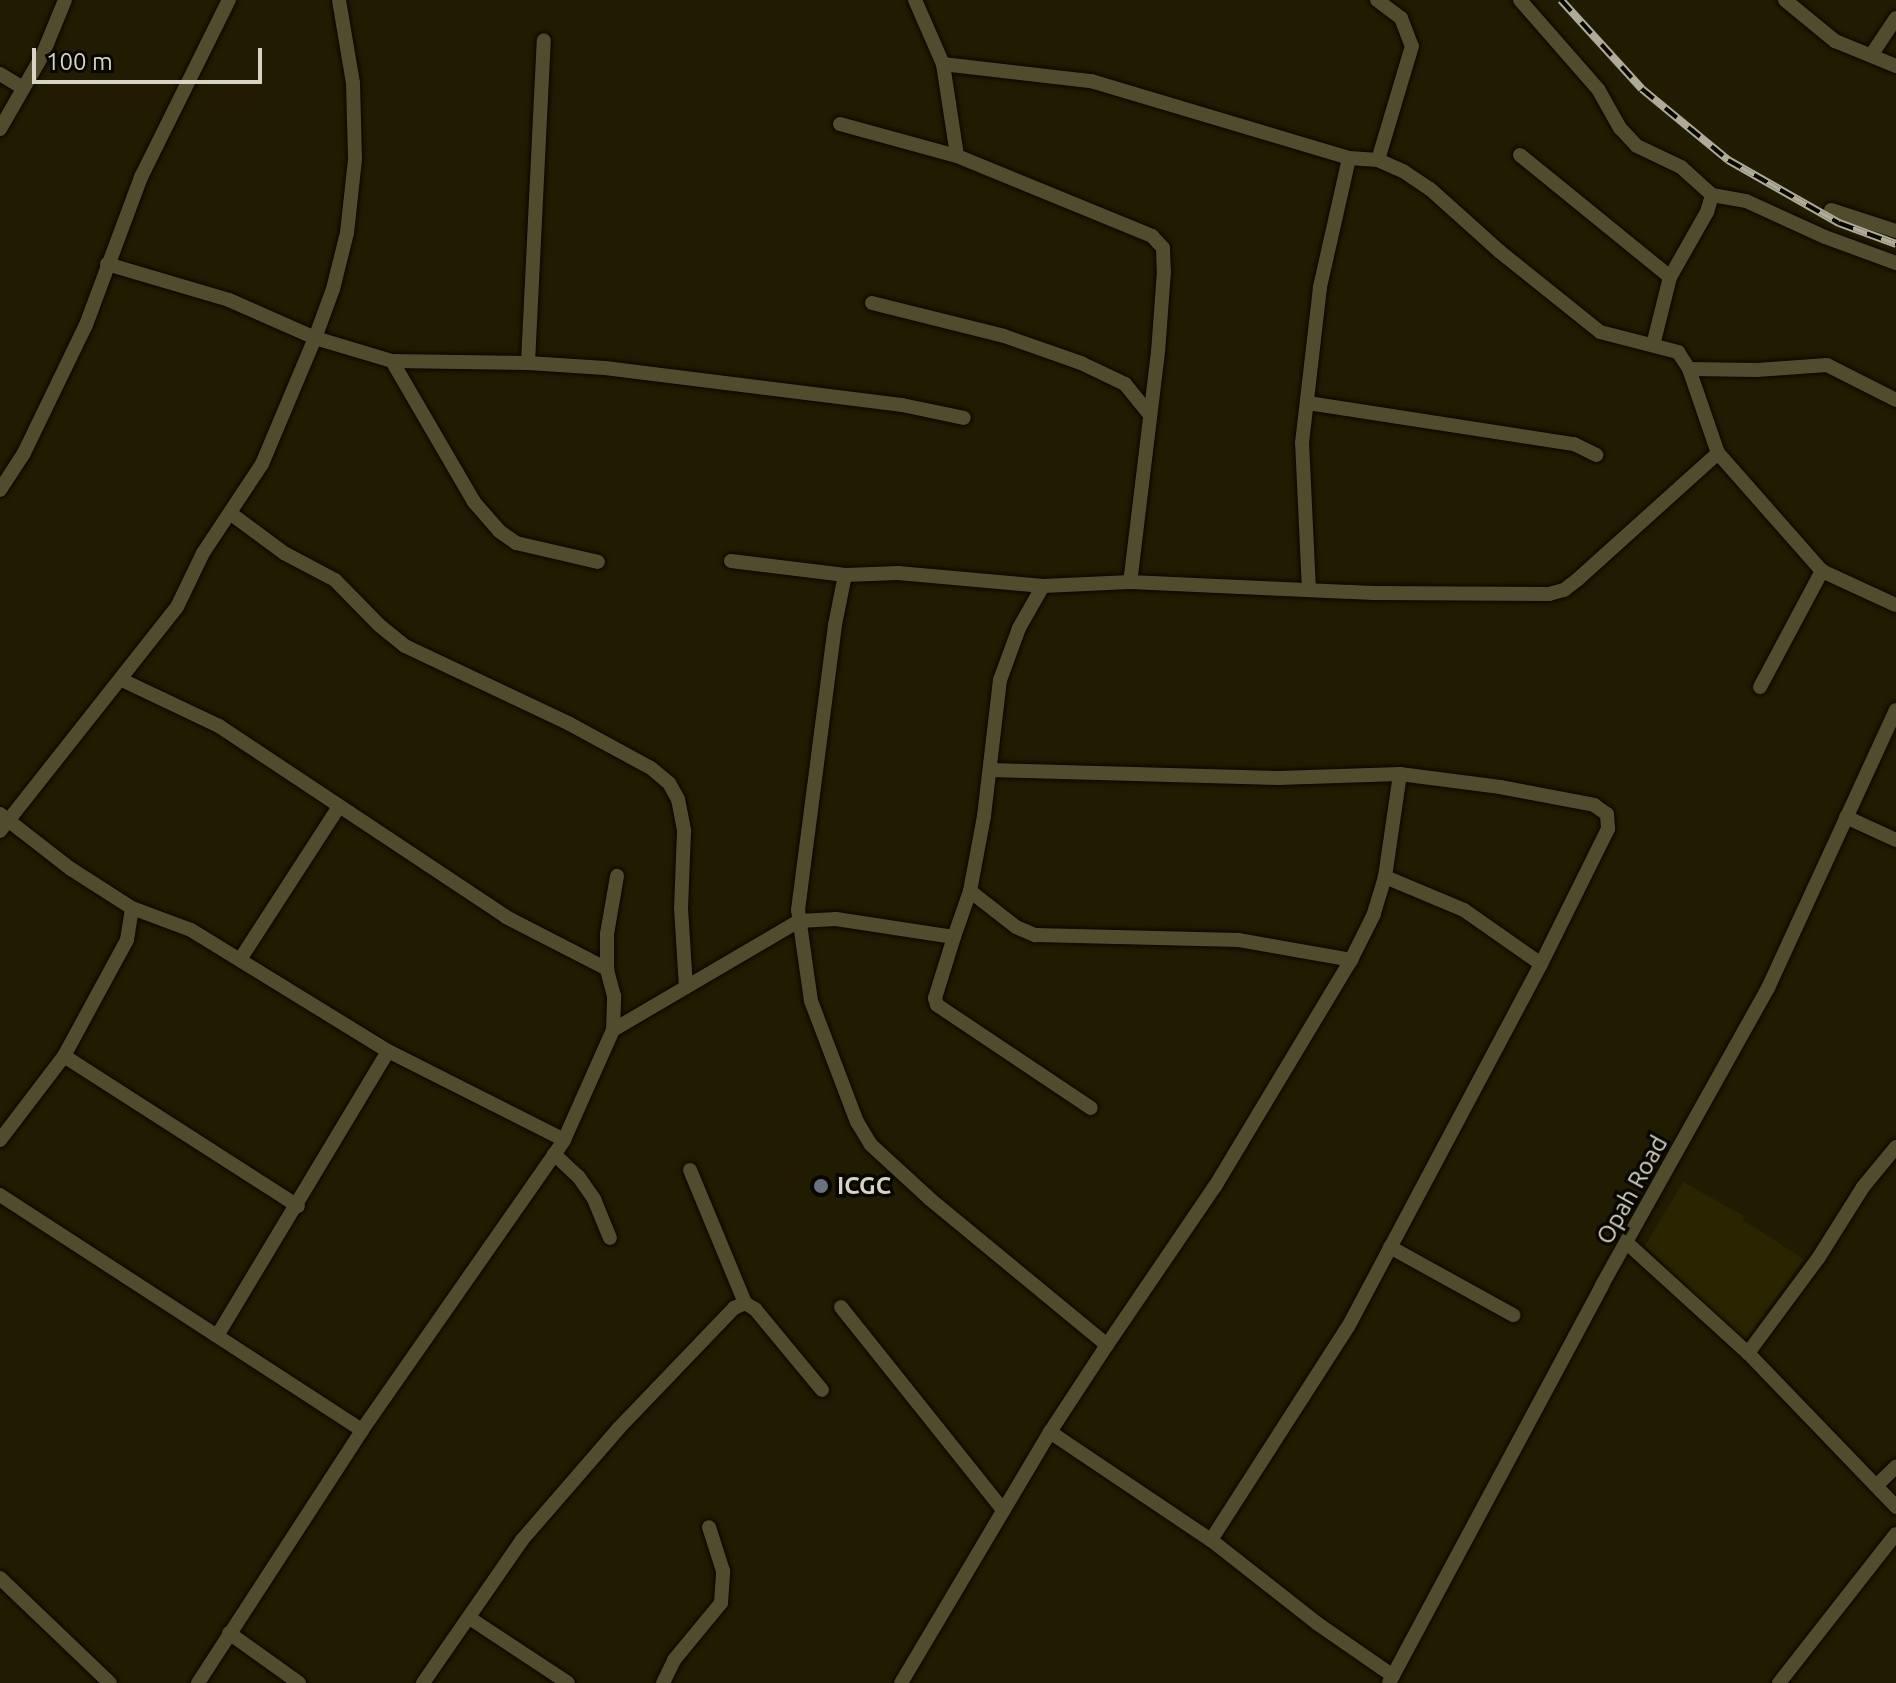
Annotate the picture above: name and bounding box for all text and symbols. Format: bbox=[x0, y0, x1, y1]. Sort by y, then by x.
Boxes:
scale bar bbox=[36, 32, 266, 82]
text: 100 m bbox=[46, 48, 113, 75]
street label: Opah Road bbox=[1590, 1131, 1674, 1249]
place label: ICGC bbox=[837, 1172, 891, 1200]
marker: ICGC bbox=[812, 1177, 830, 1195]

